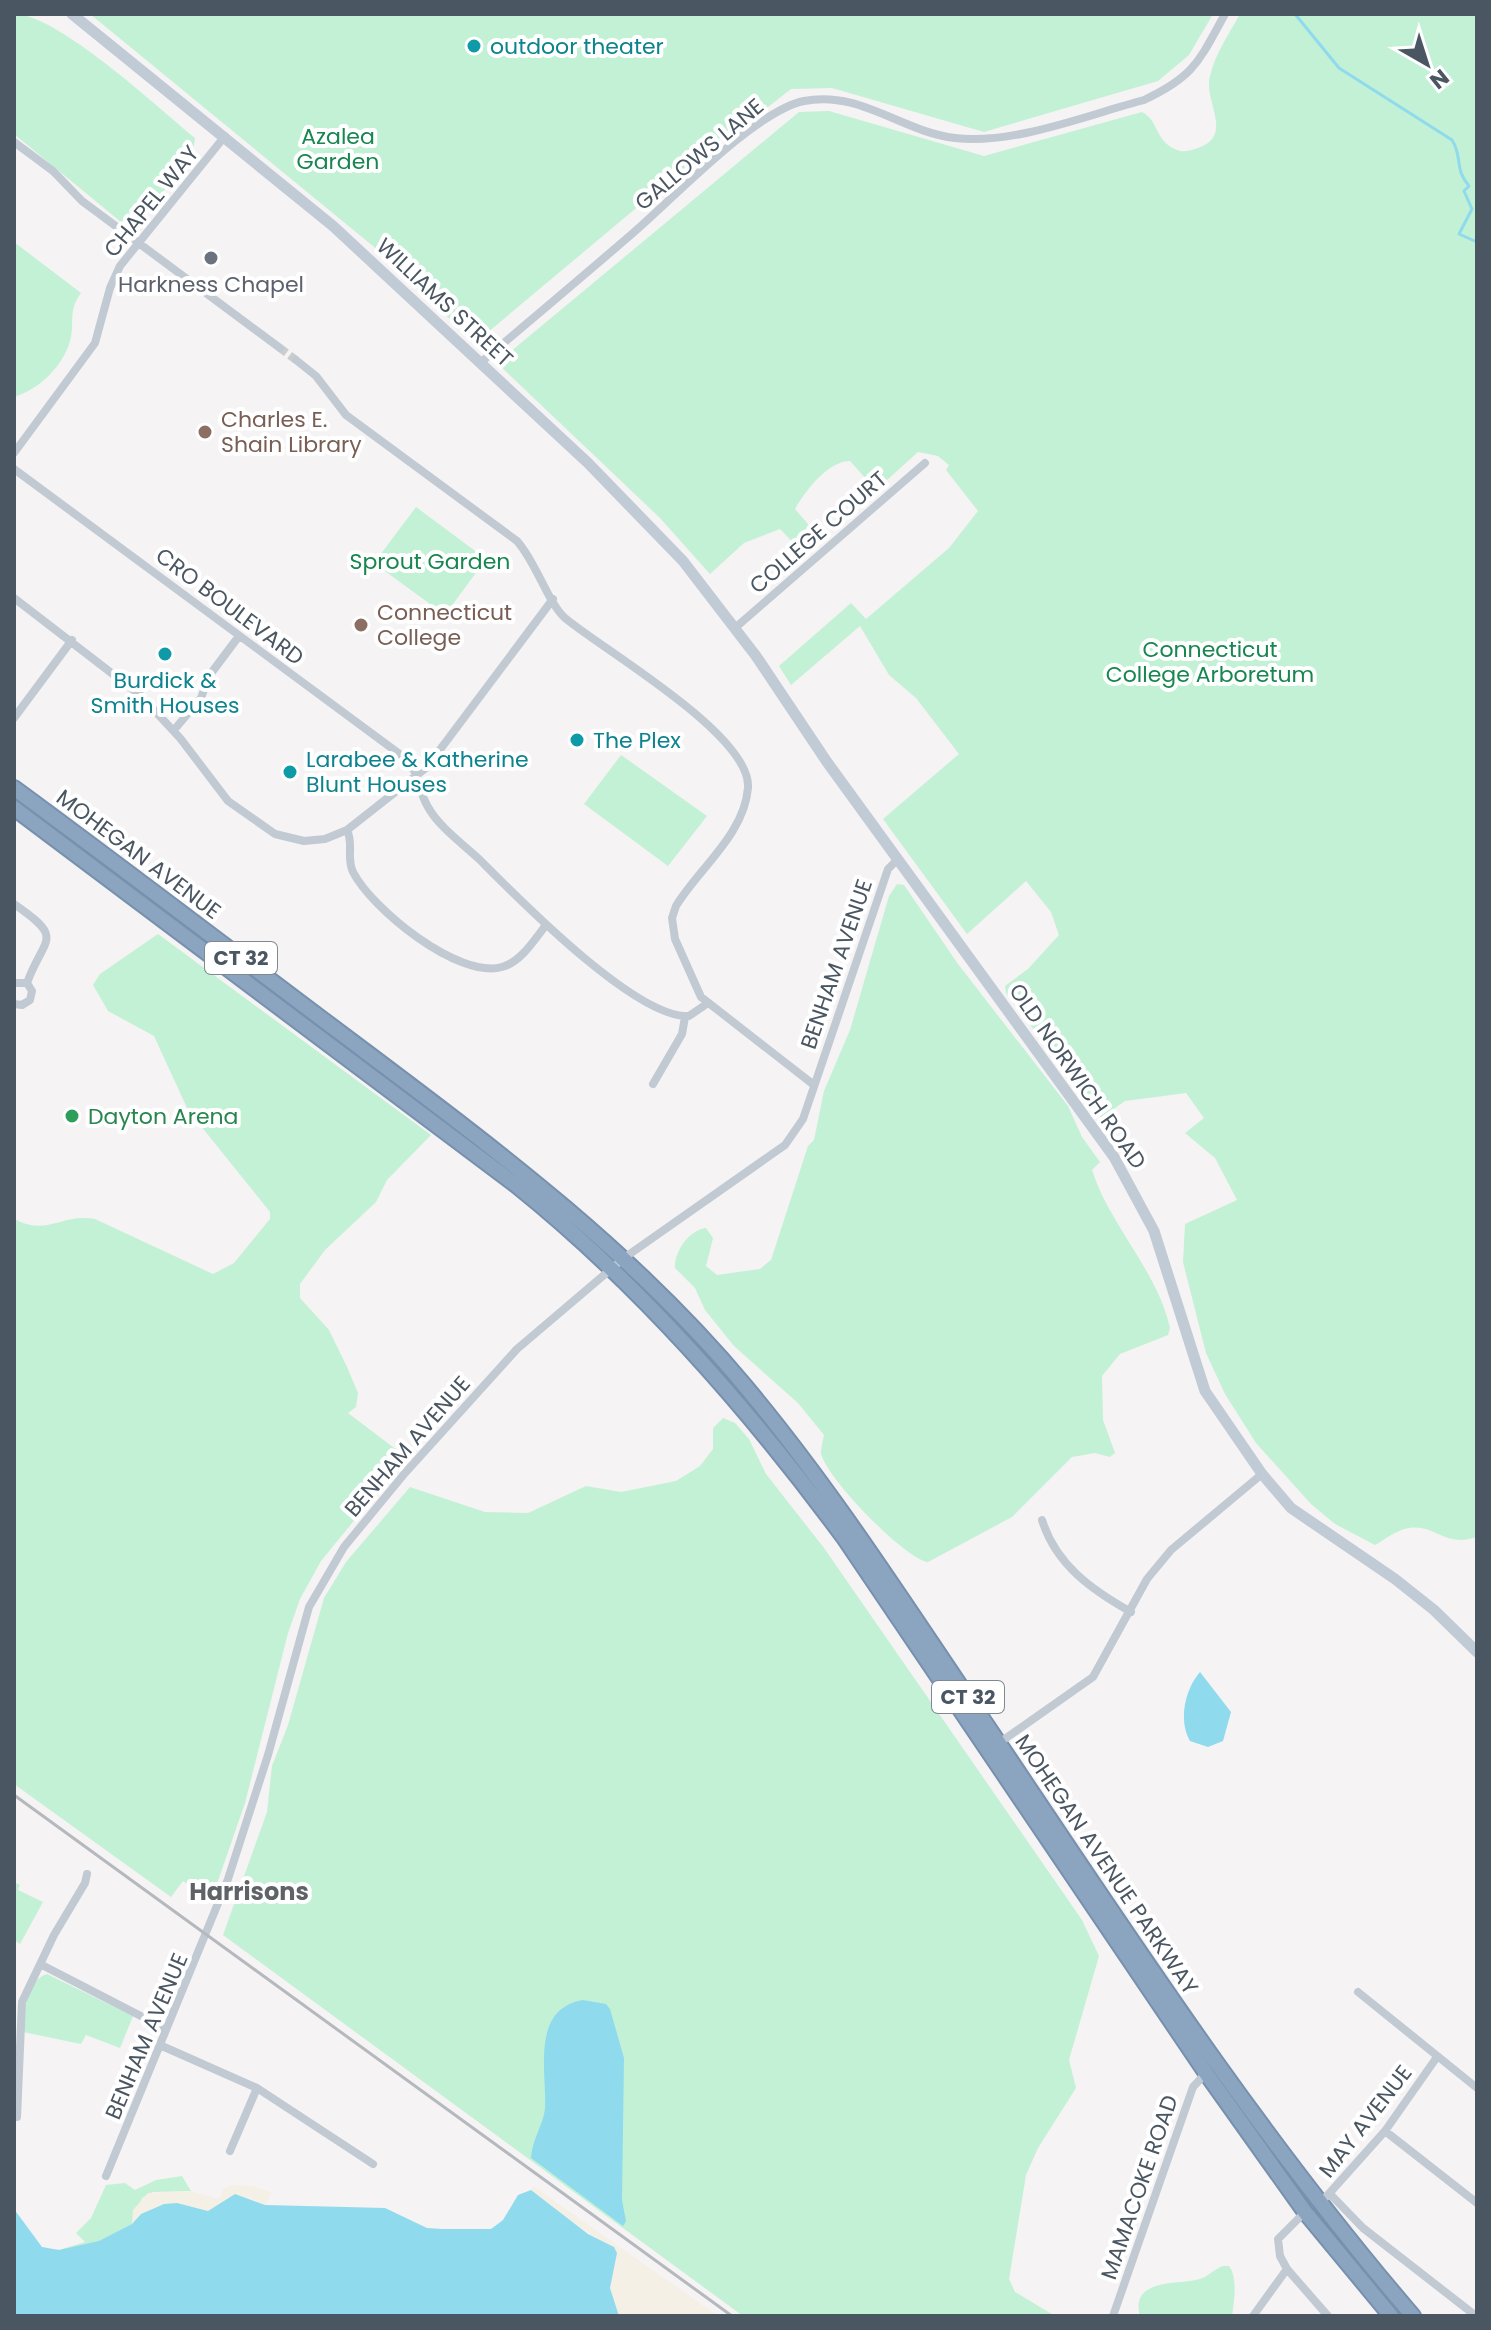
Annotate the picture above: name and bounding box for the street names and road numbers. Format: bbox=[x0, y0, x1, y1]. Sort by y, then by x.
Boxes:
street label: GALLOWS LANE bbox=[628, 91, 770, 218]
street label: CHAPEL WAY bbox=[97, 139, 206, 264]
street label: WILLIAMS STREET bbox=[370, 231, 520, 374]
street label: COLLEGE COURT bbox=[743, 464, 894, 601]
street label: CRO BOULEVARD bbox=[149, 540, 310, 673]
street label: MOHEGAN AVENUE bbox=[50, 782, 227, 927]
street label: BENHAM AVENUE bbox=[793, 875, 880, 1053]
road number: CT 32 bbox=[205, 942, 277, 974]
street label: OLD NORWICH ROAD bbox=[1002, 977, 1153, 1175]
street label: BENHAM AVENUE bbox=[337, 1369, 477, 1524]
road number: CT 32 bbox=[932, 1681, 1004, 1713]
street label: MOHEGAN AVENUE PARKWAY bbox=[1008, 1728, 1206, 2001]
street label: BENHAM AVENUE bbox=[97, 1948, 195, 2124]
street label: MAY AVENUE bbox=[1312, 2059, 1419, 2184]
street label: MAMACOKE ROAD bbox=[1093, 2091, 1186, 2284]

